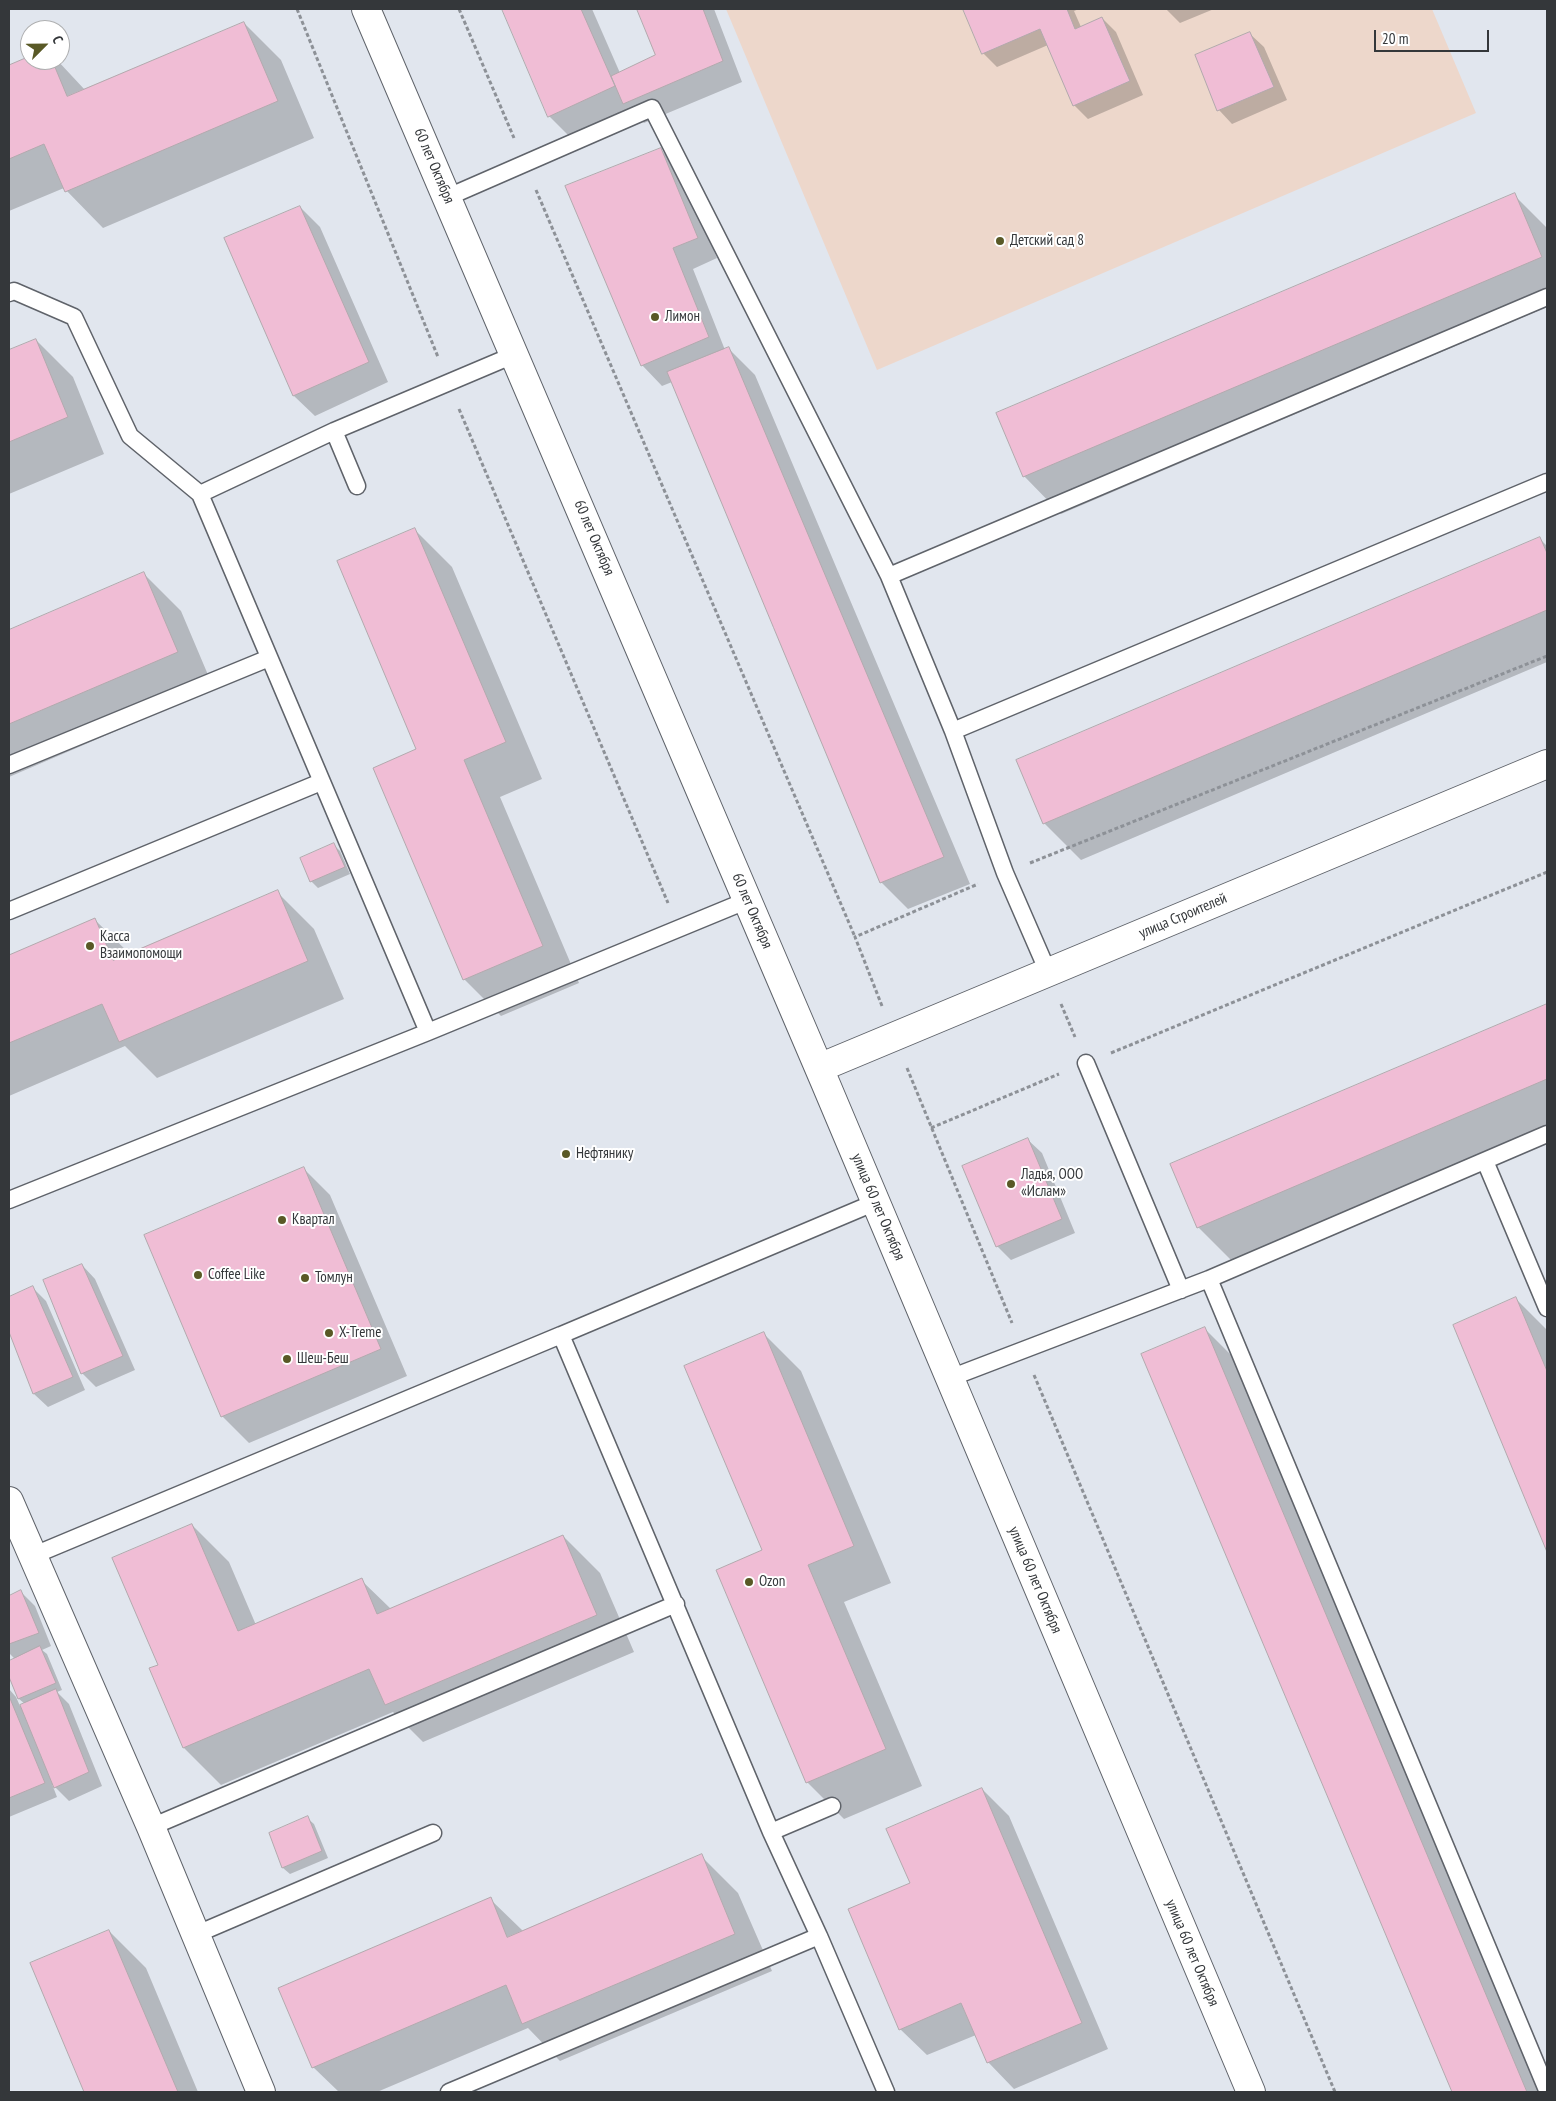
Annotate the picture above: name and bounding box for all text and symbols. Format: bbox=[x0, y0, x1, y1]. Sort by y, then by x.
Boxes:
north arrow bbox=[20, 20, 70, 70]
scale bar bbox=[1376, 20, 1491, 52]
text: 20 m bbox=[1382, 29, 1408, 48]
text: С bbox=[48, 33, 67, 46]
street label: 60 лет Октября bbox=[410, 125, 458, 207]
place label: Детский сад 8 bbox=[1010, 232, 1084, 250]
marker: Детский сад 8 bbox=[994, 235, 1006, 247]
place label: Лимон bbox=[665, 308, 700, 326]
marker: Лимон bbox=[649, 311, 661, 323]
street label: 60 лет Октября bbox=[570, 497, 618, 579]
street label: 60 лет Октября bbox=[728, 870, 776, 952]
street label: улица Строителей bbox=[1136, 889, 1230, 943]
place label: Касса Взаимопомощи bbox=[100, 928, 182, 963]
marker: Касса Взаимопомощи bbox=[84, 940, 96, 952]
place label: Нефтянику bbox=[576, 1145, 633, 1163]
marker: Нефтянику bbox=[560, 1148, 572, 1160]
street label: улица 60 лет Октября bbox=[847, 1151, 909, 1263]
place label: Ладья, ООО «Ислам» bbox=[1021, 1166, 1083, 1201]
marker: Ладья, ООО «Ислам» bbox=[1005, 1178, 1017, 1190]
place label: Квартал bbox=[292, 1211, 335, 1229]
marker: Квартал bbox=[276, 1214, 288, 1226]
place label: Coffee Like bbox=[208, 1266, 265, 1284]
marker: Coffee Like bbox=[192, 1269, 204, 1281]
place label: Томлун bbox=[315, 1269, 353, 1287]
marker: Томлун bbox=[299, 1272, 311, 1284]
place label: X-Treme bbox=[339, 1324, 381, 1342]
marker: X-Treme bbox=[323, 1327, 335, 1339]
place label: Шеш-Беш bbox=[297, 1350, 349, 1368]
marker: Шеш-Беш bbox=[281, 1353, 293, 1365]
street label: улица 60 лет Октября bbox=[1004, 1524, 1066, 1636]
place label: Ozon bbox=[759, 1573, 785, 1591]
marker: Ozon bbox=[743, 1576, 755, 1588]
street label: улица 60 лет Октября bbox=[1161, 1897, 1223, 2009]

